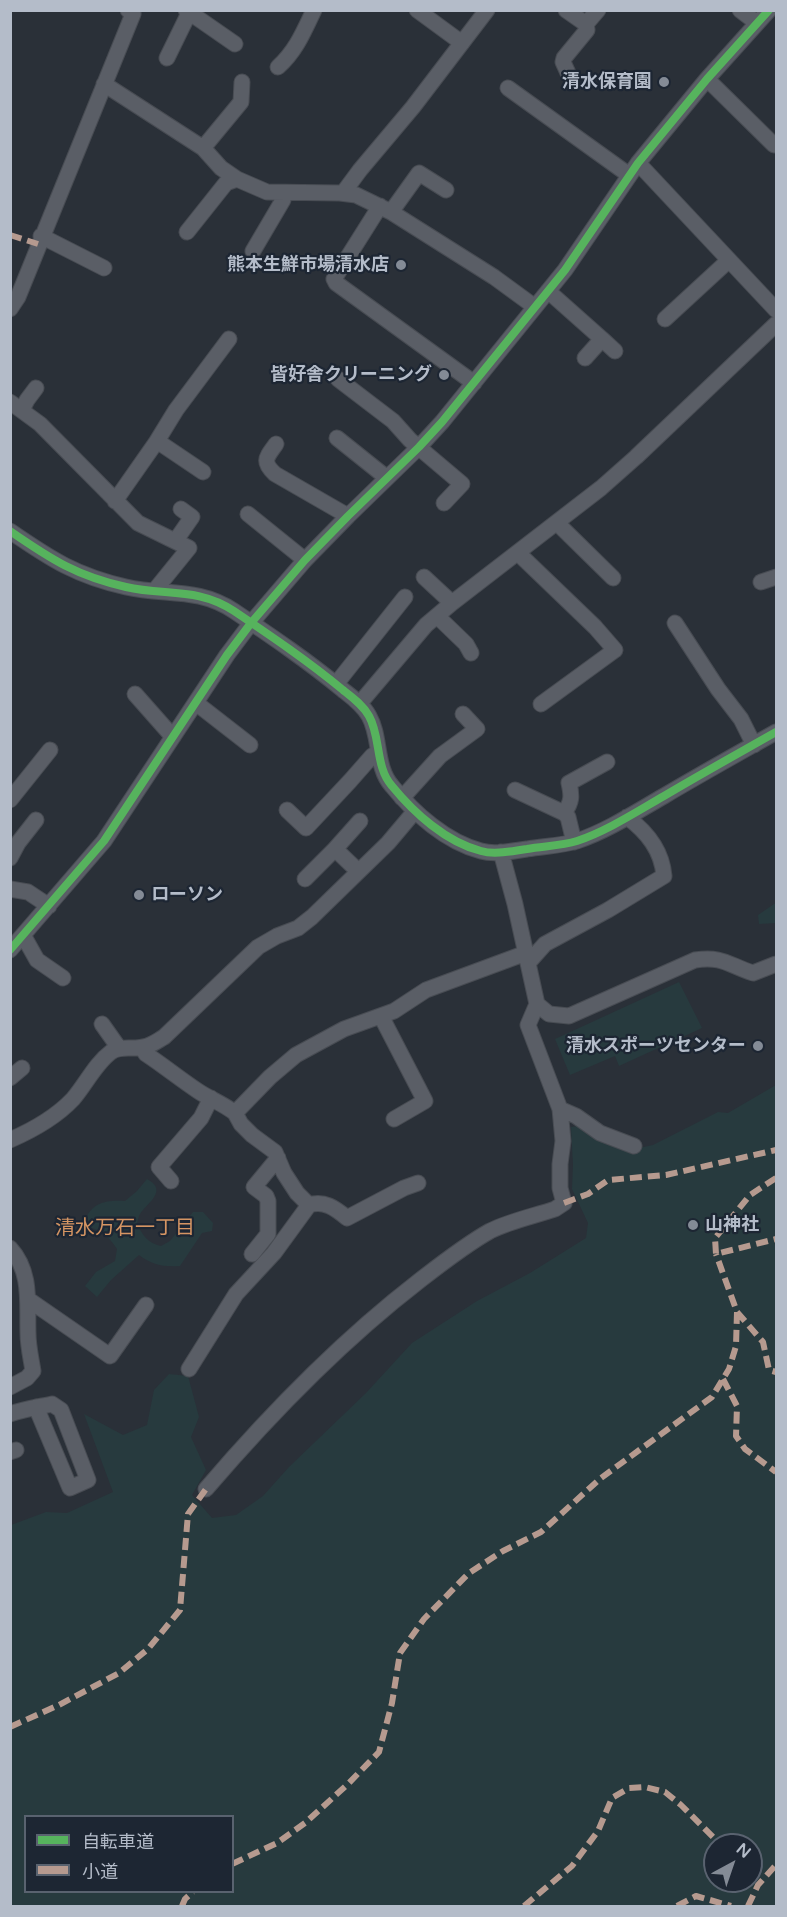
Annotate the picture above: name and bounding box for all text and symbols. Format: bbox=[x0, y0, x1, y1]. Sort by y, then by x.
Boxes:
place label: 清水保育園 bbox=[562, 71, 652, 93]
marker: 清水保育園 bbox=[657, 75, 671, 89]
place label: 熊本生鮮市場清水店 bbox=[227, 254, 389, 276]
marker: 熊本生鮮市場清水店 bbox=[394, 258, 408, 272]
place label: 皆好舎クリーニング bbox=[270, 364, 432, 386]
marker: 皆好舎クリーニング bbox=[437, 368, 451, 382]
place label: ローソン bbox=[151, 884, 223, 906]
marker: ローソン bbox=[132, 888, 146, 902]
place label: 清水スポーツセンター bbox=[566, 1035, 746, 1057]
marker: 清水スポーツセンター bbox=[751, 1039, 765, 1053]
place label: 山神社 bbox=[705, 1214, 759, 1236]
district label: 清水万石一丁目 bbox=[55, 1217, 195, 1241]
marker: 山神社 bbox=[686, 1218, 700, 1232]
legend bbox=[24, 1815, 234, 1893]
text: 自転車道 bbox=[82, 1831, 154, 1853]
north arrow bbox=[703, 1833, 763, 1893]
text: N bbox=[732, 1839, 755, 1863]
text: 小道 bbox=[82, 1861, 118, 1883]

